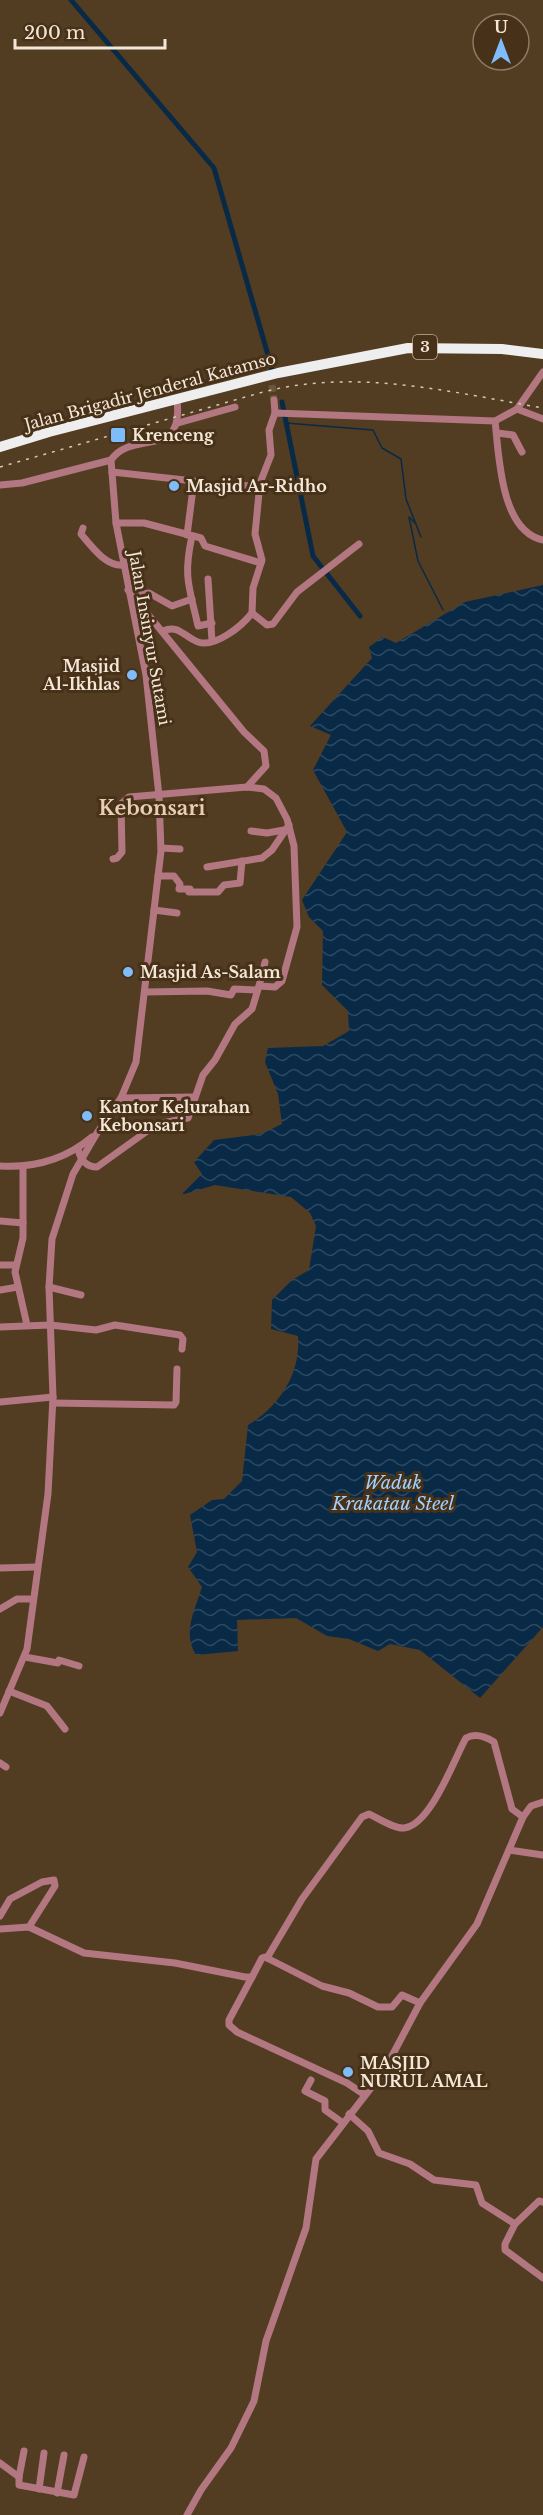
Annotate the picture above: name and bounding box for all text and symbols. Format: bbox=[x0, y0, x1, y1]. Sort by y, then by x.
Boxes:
scale bar bbox=[15, 12, 165, 50]
north arrow bbox=[471, 12, 531, 72]
text: U bbox=[494, 17, 508, 37]
text: 200 m bbox=[24, 22, 85, 44]
road number: 3 bbox=[413, 335, 437, 359]
street label: Jalan Brigadir Jenderal Katamso bbox=[20, 348, 278, 435]
place label: Krenceng bbox=[132, 425, 215, 445]
marker: Krenceng bbox=[109, 426, 127, 444]
place label: Masjid Ar-Ridho bbox=[186, 476, 327, 496]
marker: Masjid Ar-Ridho bbox=[167, 479, 181, 493]
street label: Jalan Insinyur Sutami bbox=[124, 547, 175, 727]
place label: Masjid Al-Ikhlas bbox=[42, 656, 120, 694]
marker: Masjid Al-Ikhlas bbox=[125, 668, 139, 682]
district label: Kebonsari bbox=[99, 796, 205, 820]
place label: Masjid As-Salam bbox=[140, 962, 281, 982]
marker: Masjid As-Salam bbox=[121, 965, 135, 979]
place label: Kantor Kelurahan Kebonsari bbox=[99, 1097, 251, 1135]
marker: Kantor Kelurahan Kebonsari bbox=[80, 1109, 94, 1123]
water label: Waduk Krakatau Steel bbox=[331, 1472, 455, 1515]
place label: MASJID NURUL AMAL bbox=[360, 2053, 487, 2091]
marker: MASJID NURUL AMAL bbox=[341, 2065, 355, 2079]

